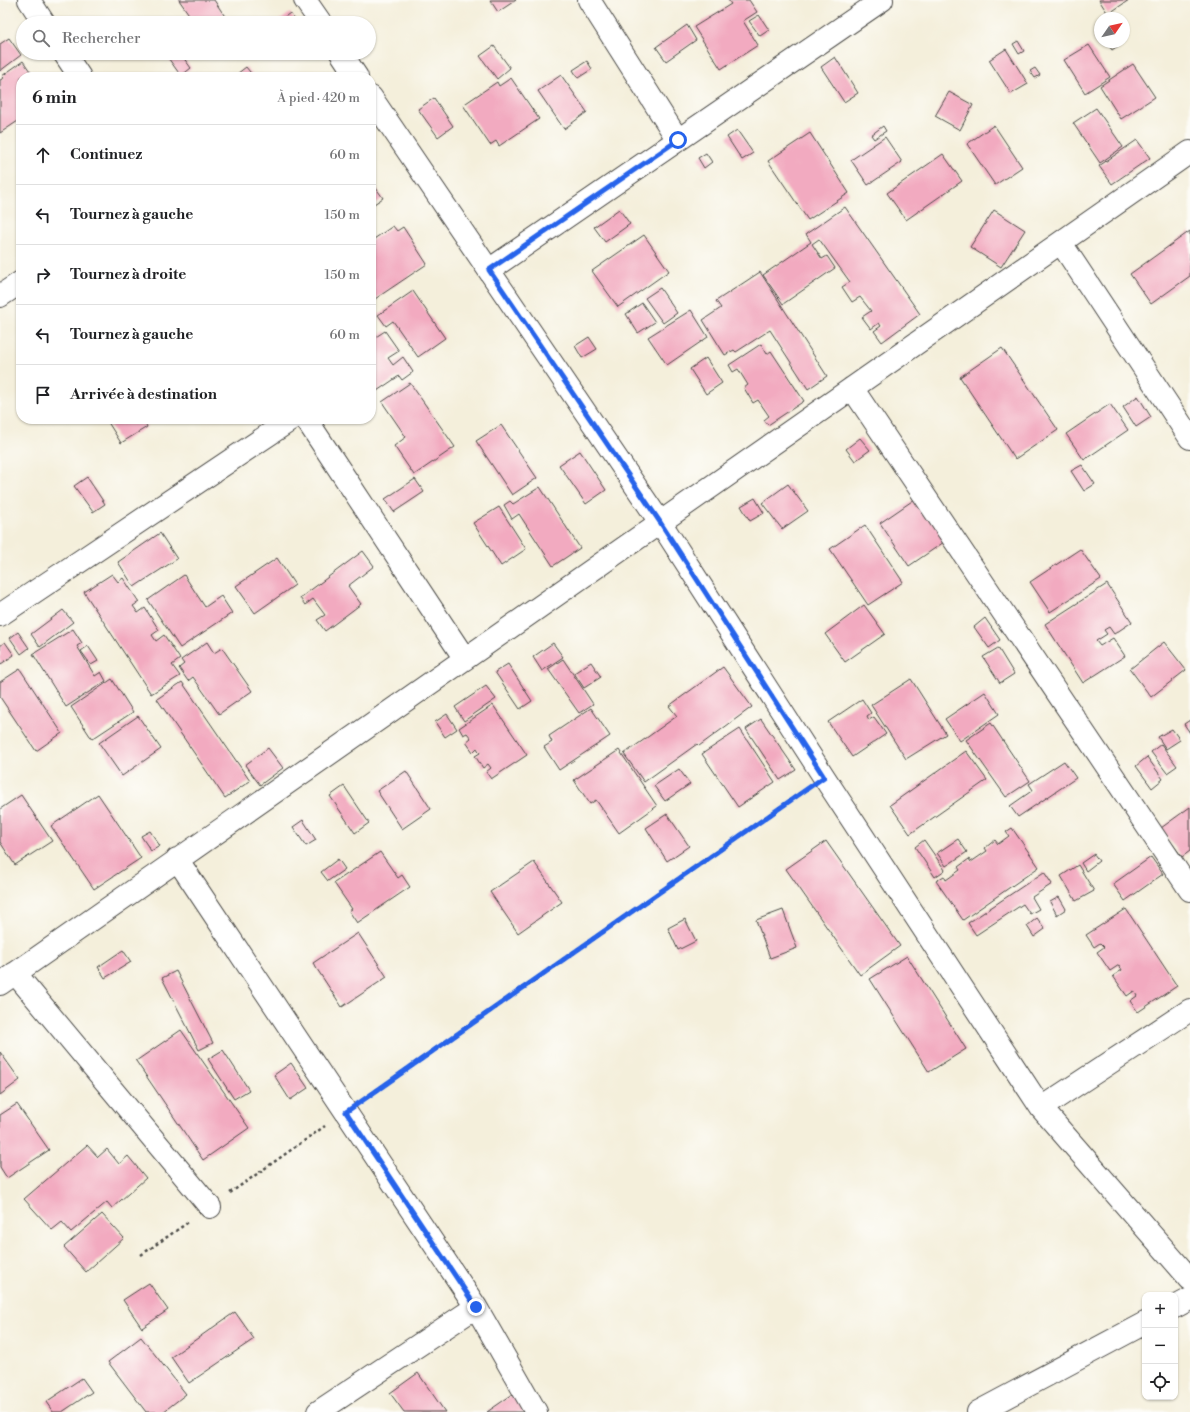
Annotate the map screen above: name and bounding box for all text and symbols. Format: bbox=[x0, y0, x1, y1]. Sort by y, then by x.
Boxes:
north arrow bbox=[1094, 12, 1130, 48]
search box bbox=[16, 16, 376, 60]
icon: search bbox=[30, 27, 52, 49]
text: Rechercher bbox=[62, 29, 141, 48]
text: 6 min bbox=[32, 87, 77, 109]
text: À pied · 420 m bbox=[277, 90, 360, 106]
route start bbox=[669, 131, 687, 149]
icon: ahead bbox=[32, 144, 54, 166]
text: Continuez bbox=[70, 145, 142, 164]
text: 60 m bbox=[329, 147, 360, 163]
icon: left bbox=[32, 204, 54, 226]
text: Tournez à gauche bbox=[70, 205, 193, 224]
text: 150 m bbox=[325, 207, 360, 223]
icon: right bbox=[32, 264, 54, 286]
text: Tournez à droite bbox=[70, 265, 186, 284]
text: 150 m bbox=[325, 267, 360, 283]
icon: left bbox=[32, 324, 54, 346]
text: Tournez à gauche bbox=[70, 325, 193, 344]
text: 60 m bbox=[329, 327, 360, 343]
icon: arrive bbox=[32, 384, 54, 406]
text: Arrivée à destination bbox=[70, 385, 217, 404]
map controls bbox=[1142, 1292, 1178, 1400]
button: + bbox=[1142, 1292, 1178, 1328]
route end bbox=[467, 1298, 485, 1316]
button: − bbox=[1142, 1328, 1178, 1364]
button: locate bbox=[1142, 1364, 1178, 1400]

